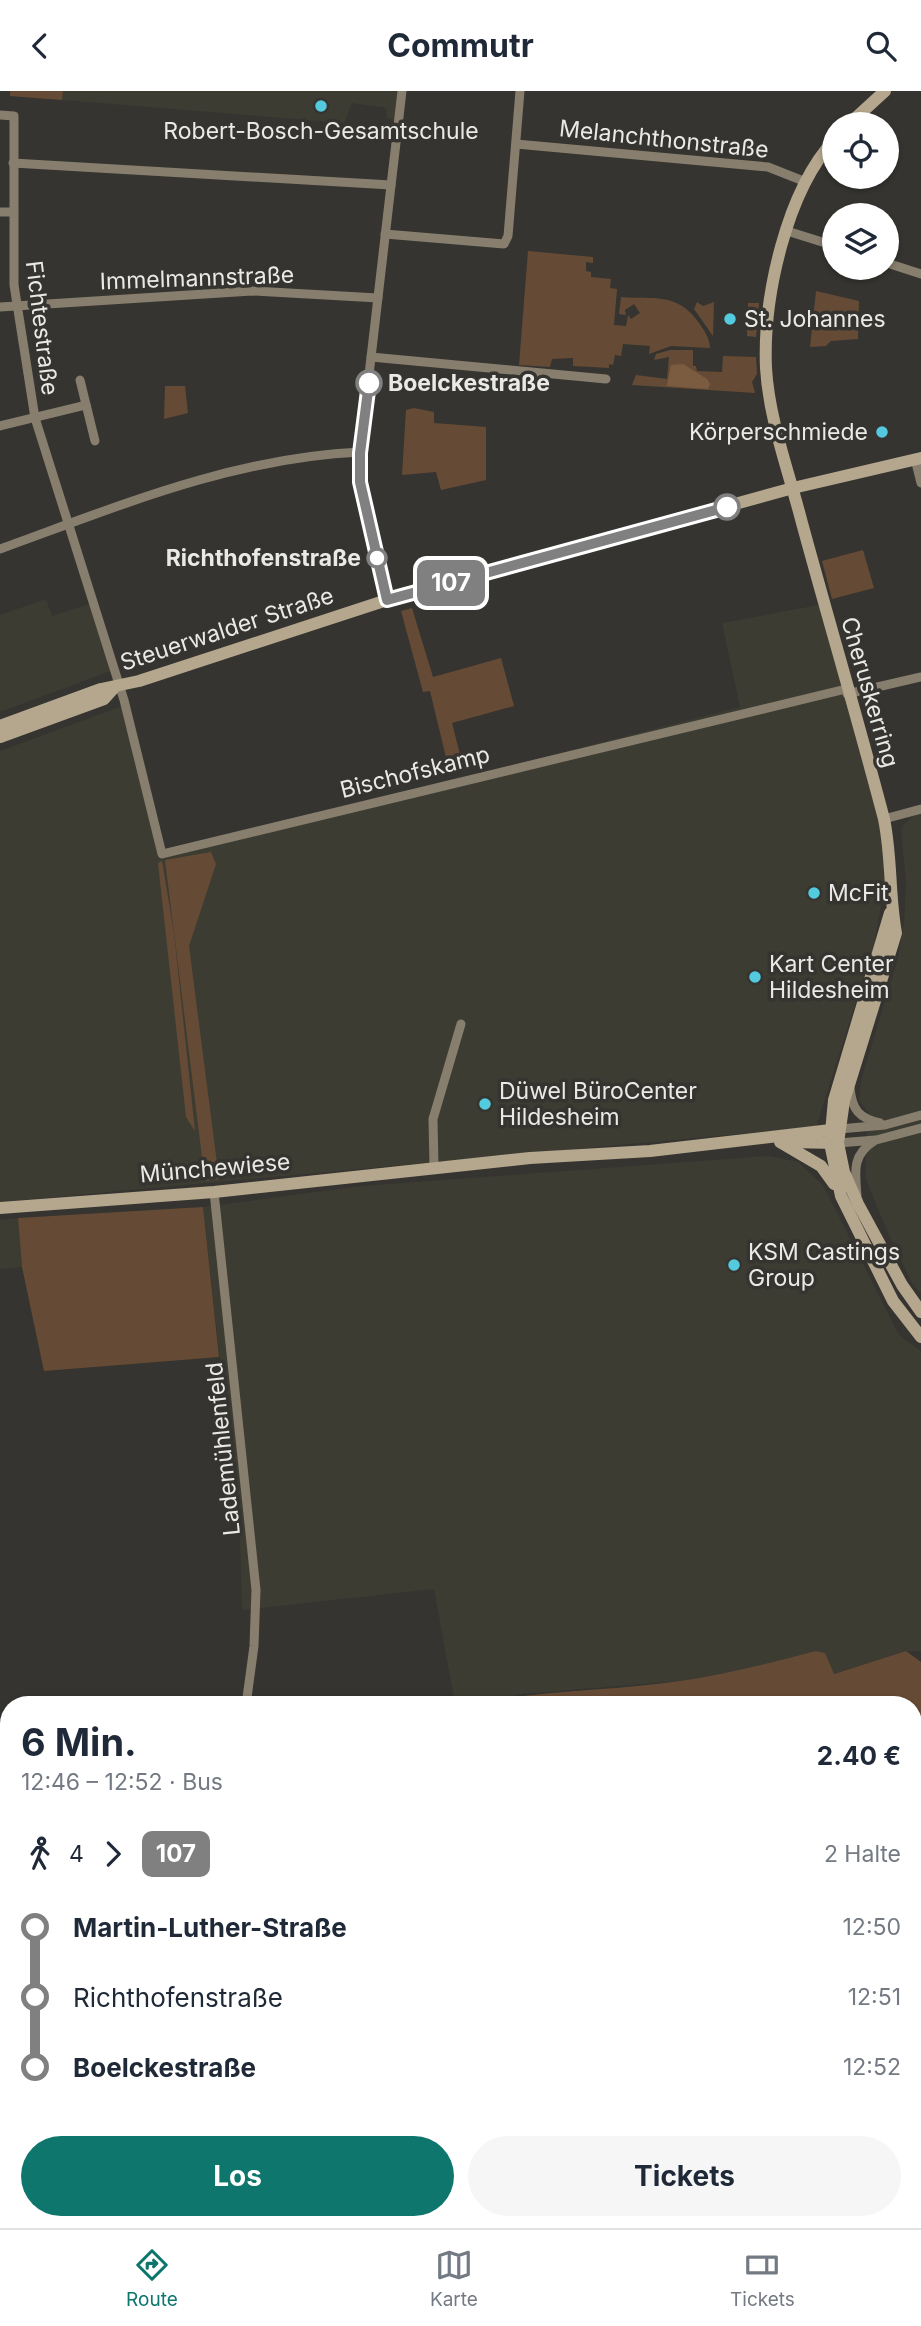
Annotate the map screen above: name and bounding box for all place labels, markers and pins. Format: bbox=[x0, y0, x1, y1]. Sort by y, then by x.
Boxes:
marker: Robert-Bosch-Gesamtschule bbox=[313, 98, 329, 114]
place label: Robert-Bosch-Gesamtschule bbox=[163, 117, 479, 145]
place label: St. Johannes bbox=[744, 305, 886, 333]
marker: St. Johannes bbox=[722, 311, 738, 327]
place label: Boelckestraße bbox=[388, 369, 550, 397]
marker: Boelckestraße bbox=[356, 370, 382, 396]
place label: Körperschmiede bbox=[689, 418, 868, 446]
marker: Körperschmiede bbox=[874, 424, 890, 440]
unlabelled marker bbox=[714, 494, 740, 520]
place label: Richthofenstraße bbox=[166, 544, 361, 572]
marker: Richthofenstraße bbox=[367, 548, 387, 568]
place label: McFit bbox=[828, 879, 889, 907]
marker: McFit bbox=[806, 885, 822, 901]
place label: Kart Center Hildesheim bbox=[769, 950, 894, 1004]
marker: Kart Center Hildesheim bbox=[747, 969, 763, 985]
place label: Düwel BüroCenter Hildesheim bbox=[499, 1077, 697, 1131]
marker: Düwel BüroCenter Hildesheim bbox=[477, 1096, 493, 1112]
place label: KSM Castings Group bbox=[748, 1238, 900, 1292]
marker: KSM Castings Group bbox=[726, 1257, 742, 1273]

